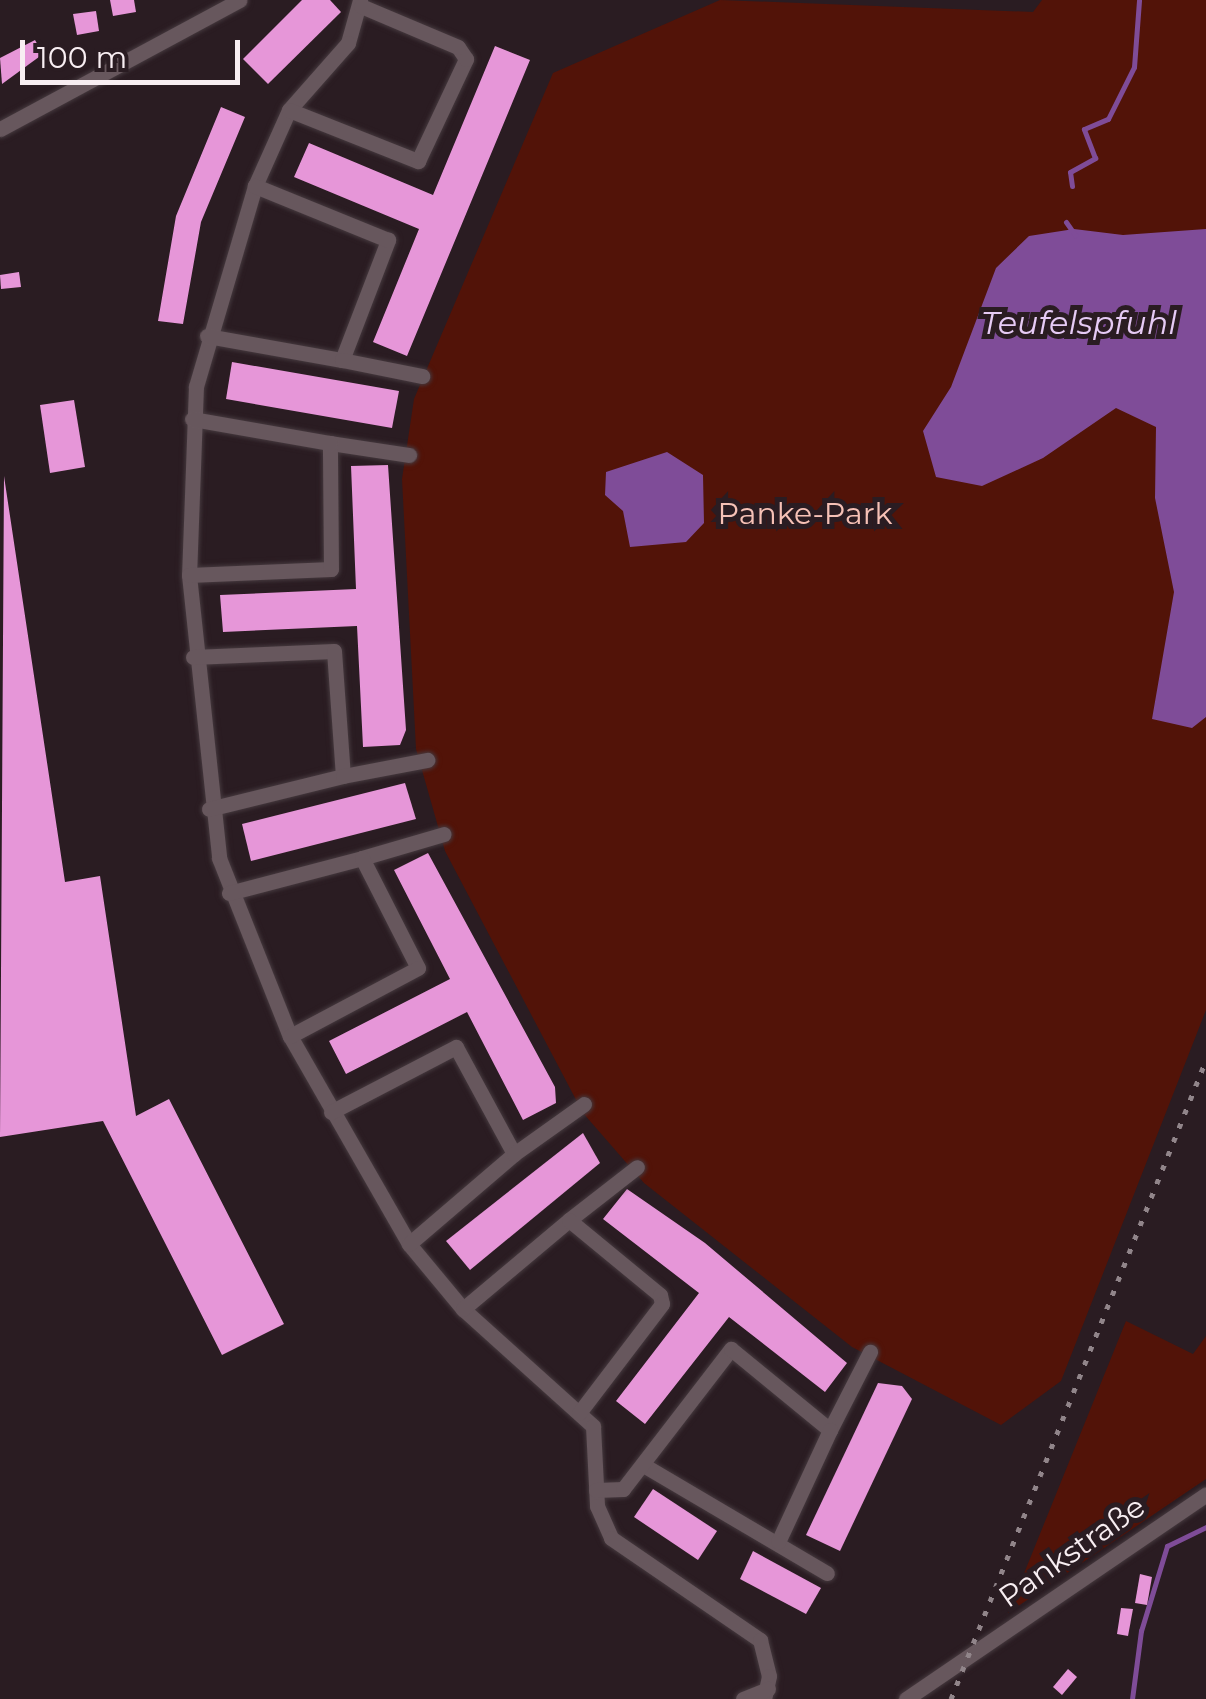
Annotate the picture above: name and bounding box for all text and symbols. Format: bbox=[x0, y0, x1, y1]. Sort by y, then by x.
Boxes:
scale bar bbox=[25, 20, 245, 82]
text: 100 m bbox=[37, 39, 127, 76]
water label: Teufelspfuhl bbox=[981, 304, 1177, 342]
park label: Panke-Park bbox=[718, 496, 892, 532]
street label: Pankstraße bbox=[992, 1488, 1152, 1616]

